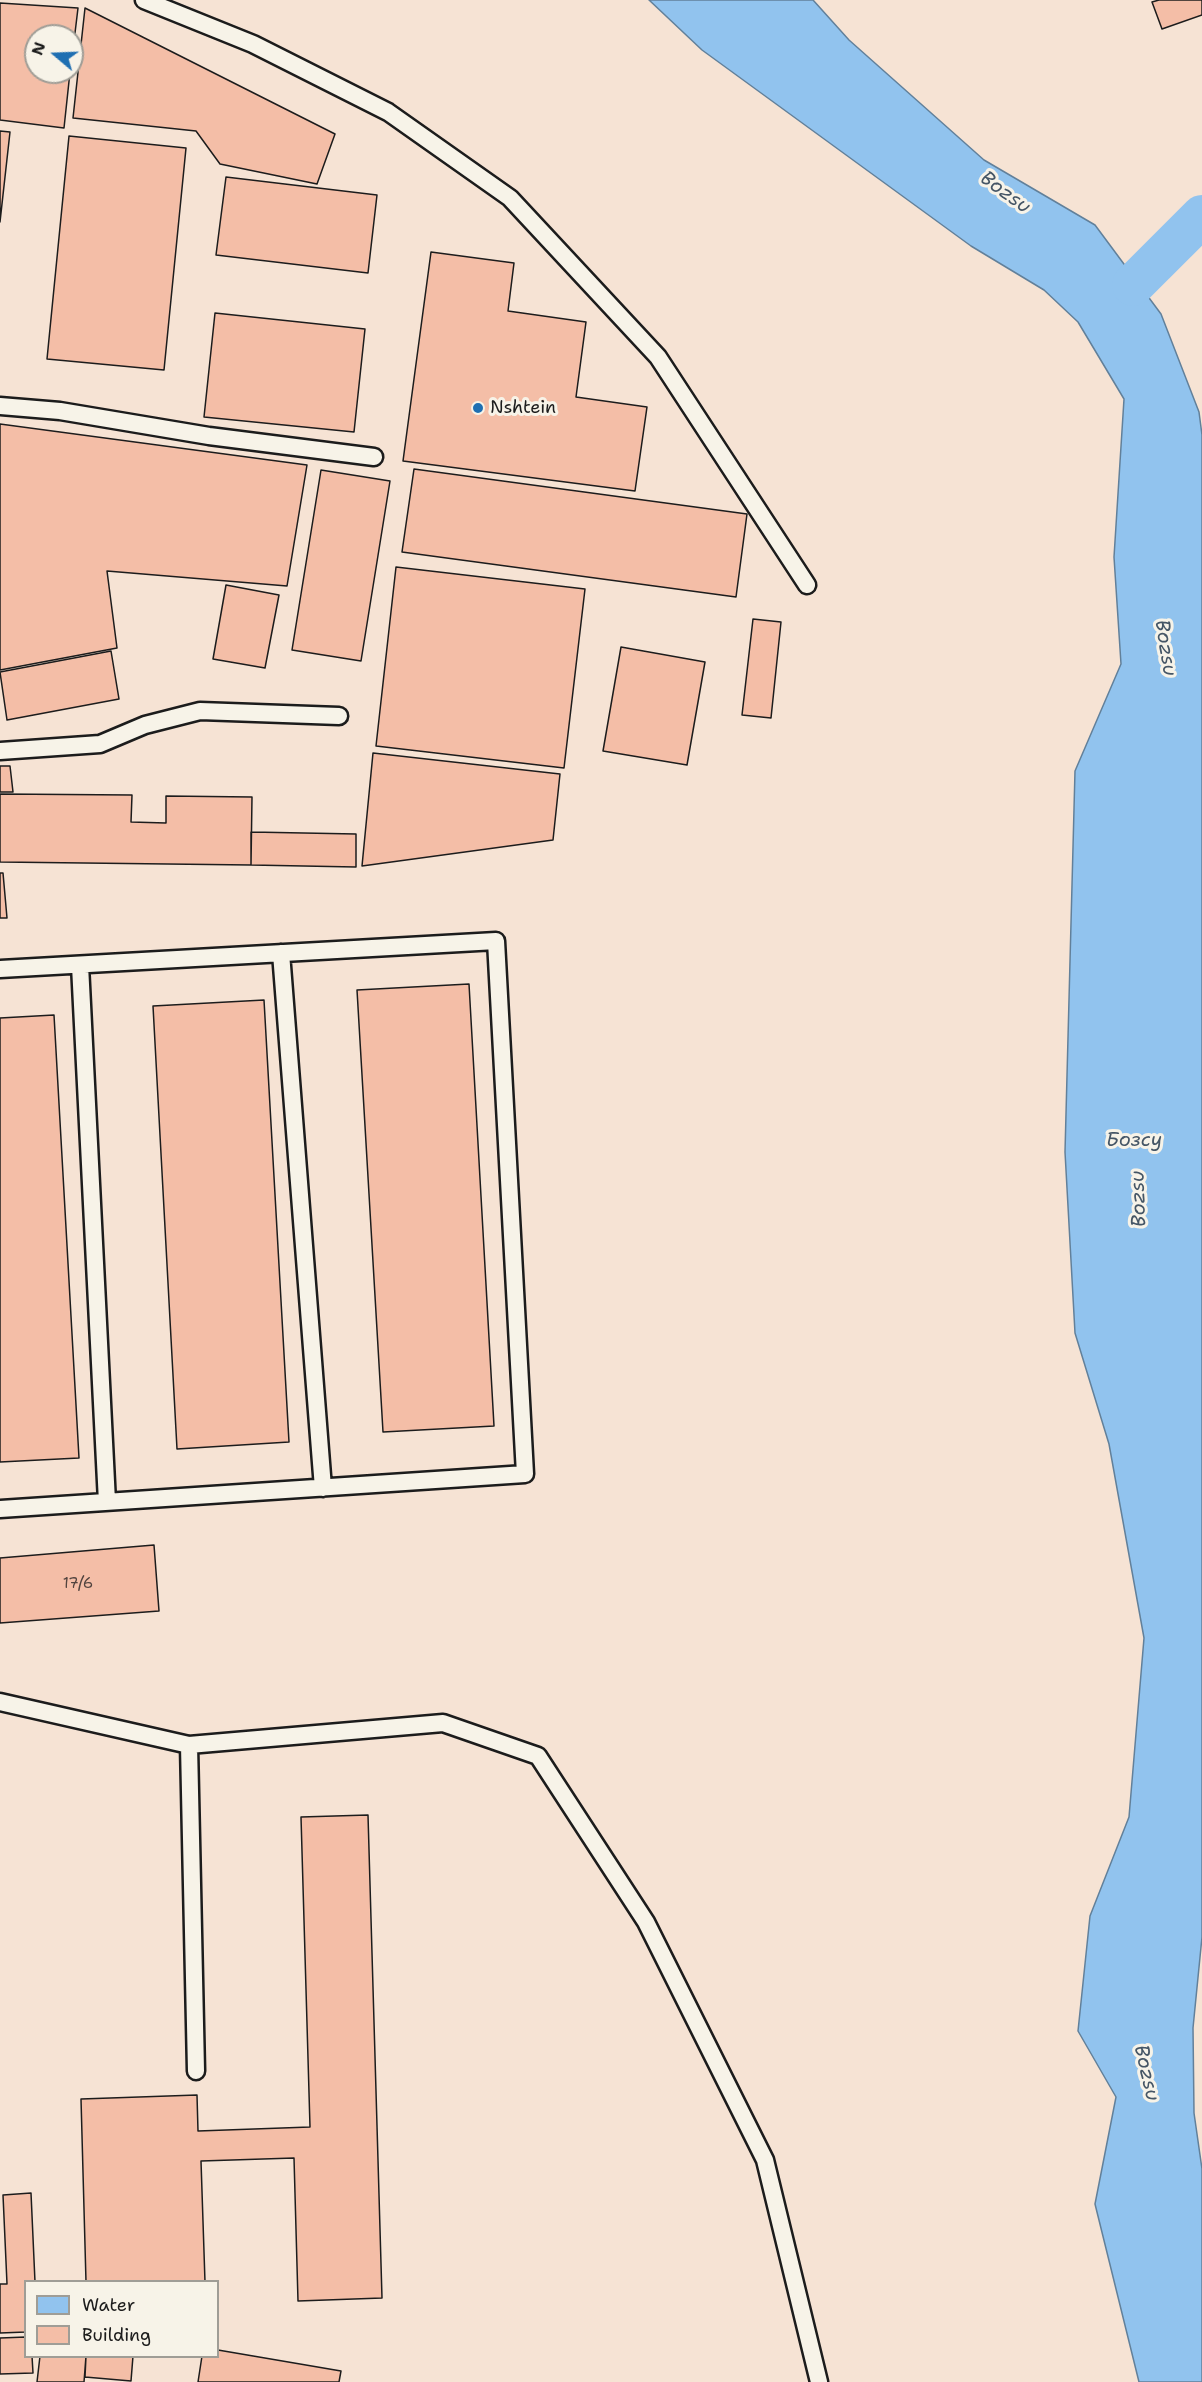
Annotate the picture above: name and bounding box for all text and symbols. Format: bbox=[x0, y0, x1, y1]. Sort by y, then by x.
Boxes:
north arrow bbox=[24, 24, 84, 84]
text: N bbox=[26, 39, 50, 58]
water label: Bozsu bbox=[975, 167, 1035, 219]
place label: Nshtein bbox=[490, 397, 556, 419]
marker: Nshtein bbox=[471, 401, 485, 415]
water label: Bozsu bbox=[1149, 618, 1181, 678]
water label: Бозсу bbox=[1106, 1129, 1162, 1153]
water label: Bozsu bbox=[1126, 1170, 1152, 1228]
house number: 17/6 bbox=[63, 1575, 93, 1593]
water label: Bozsu bbox=[1128, 2043, 1164, 2103]
legend bbox=[24, 2280, 219, 2358]
text: Water bbox=[82, 2293, 135, 2317]
text: Building bbox=[82, 2323, 151, 2347]

